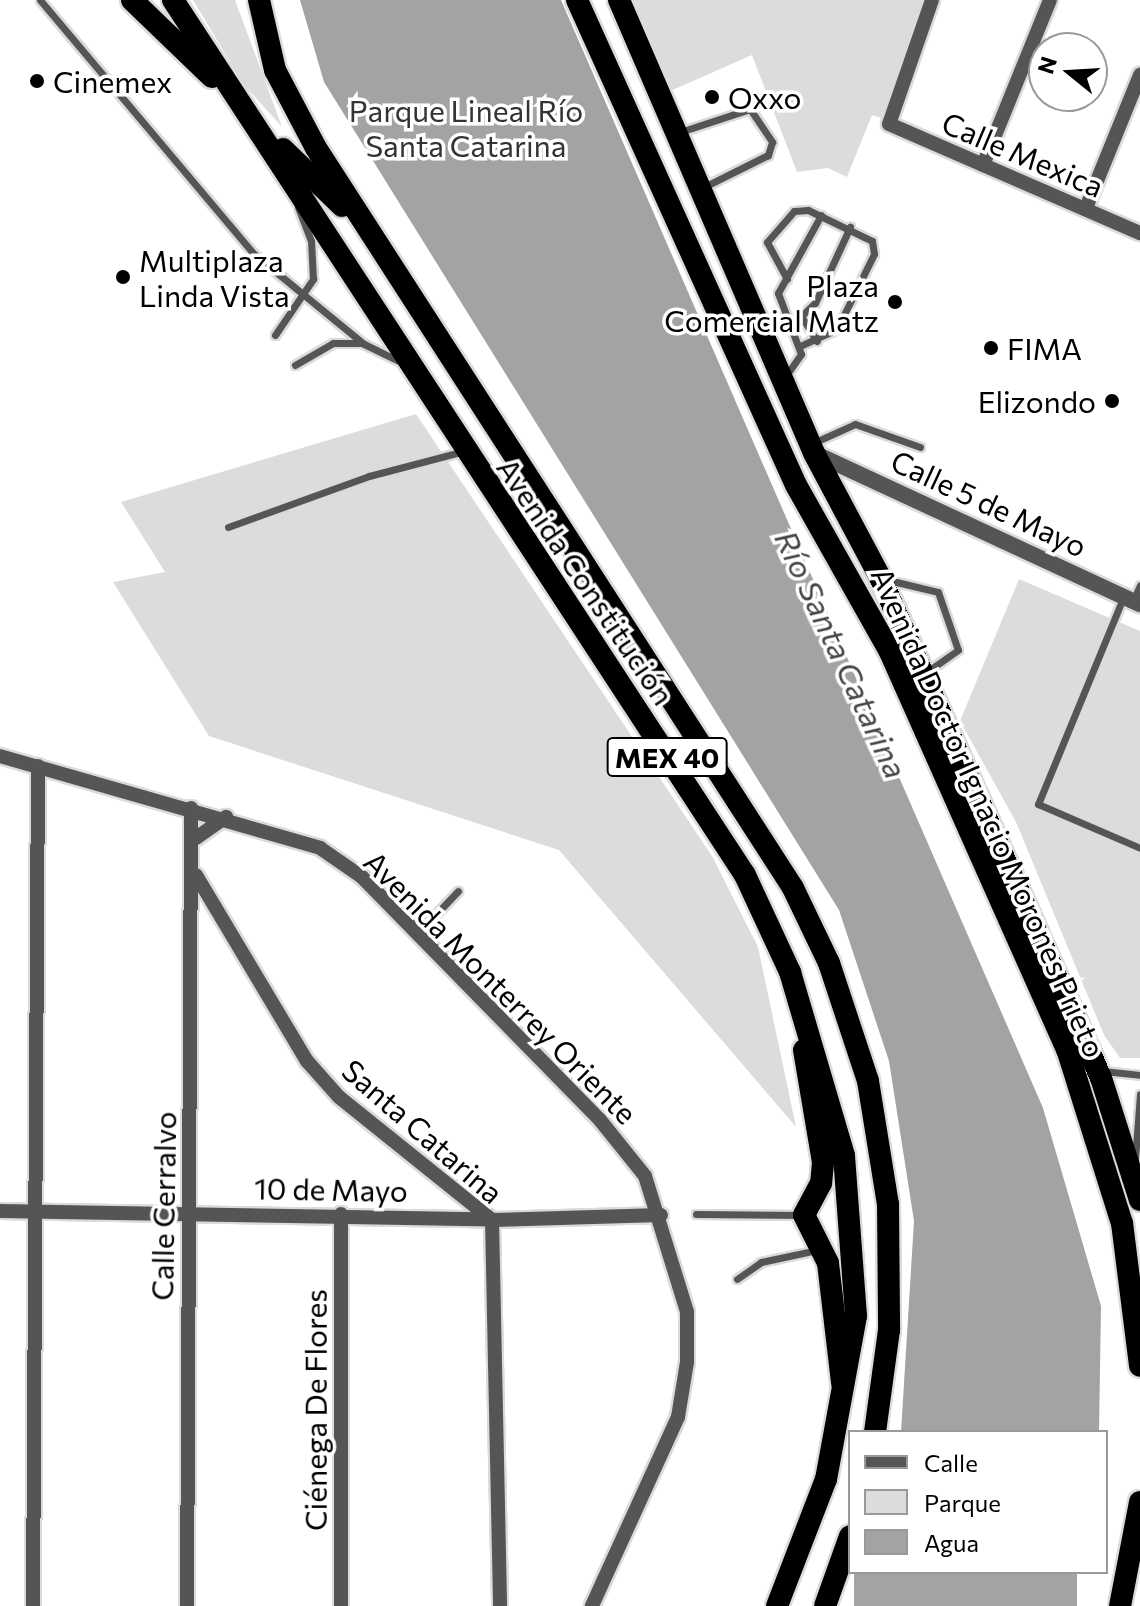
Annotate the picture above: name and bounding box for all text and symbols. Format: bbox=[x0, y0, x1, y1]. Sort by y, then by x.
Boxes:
north arrow bbox=[1028, 32, 1108, 112]
text: N bbox=[1031, 53, 1062, 77]
place label: Cinemex bbox=[53, 63, 172, 99]
marker: Cinemex bbox=[28, 72, 46, 90]
place label: Oxxo bbox=[728, 79, 801, 115]
marker: Oxxo bbox=[703, 88, 721, 106]
park label: Parque Lineal Río Santa Catarina bbox=[349, 92, 583, 162]
street label: Calle Mexica bbox=[937, 104, 1109, 204]
place label: Multiplaza Linda Vista bbox=[139, 242, 290, 312]
place label: Plaza Comercial Matz bbox=[664, 267, 879, 338]
marker: Multiplaza Linda Vista bbox=[114, 268, 132, 286]
marker: Plaza Comercial Matz bbox=[886, 293, 904, 311]
place label: FIMA bbox=[1007, 330, 1082, 366]
marker: FIMA bbox=[982, 339, 1000, 357]
place label: Elizondo bbox=[978, 383, 1096, 419]
marker: Elizondo bbox=[1103, 392, 1121, 410]
street label: Calle 5 de Mayo bbox=[885, 442, 1093, 564]
street label: Avenida Constitución bbox=[490, 451, 682, 711]
water label: Río Santa Catarina bbox=[768, 524, 916, 784]
street label: Avenida Doctor Ignacio Morones Prieto bbox=[864, 561, 1114, 1063]
road number: MEX 40 bbox=[605, 733, 729, 781]
street label: Avenida Monterrey Oriente bbox=[357, 843, 645, 1131]
street label: Santa Catarina bbox=[335, 1051, 511, 1211]
street label: Calle Cerralvo bbox=[143, 1111, 183, 1301]
street label: 10 de Mayo bbox=[254, 1170, 408, 1208]
street label: Ciénega De Flores bbox=[297, 1289, 333, 1531]
legend bbox=[848, 1430, 1108, 1574]
text: Calle bbox=[924, 1448, 978, 1477]
text: Parque bbox=[924, 1488, 1001, 1517]
text: Agua bbox=[924, 1528, 979, 1557]

